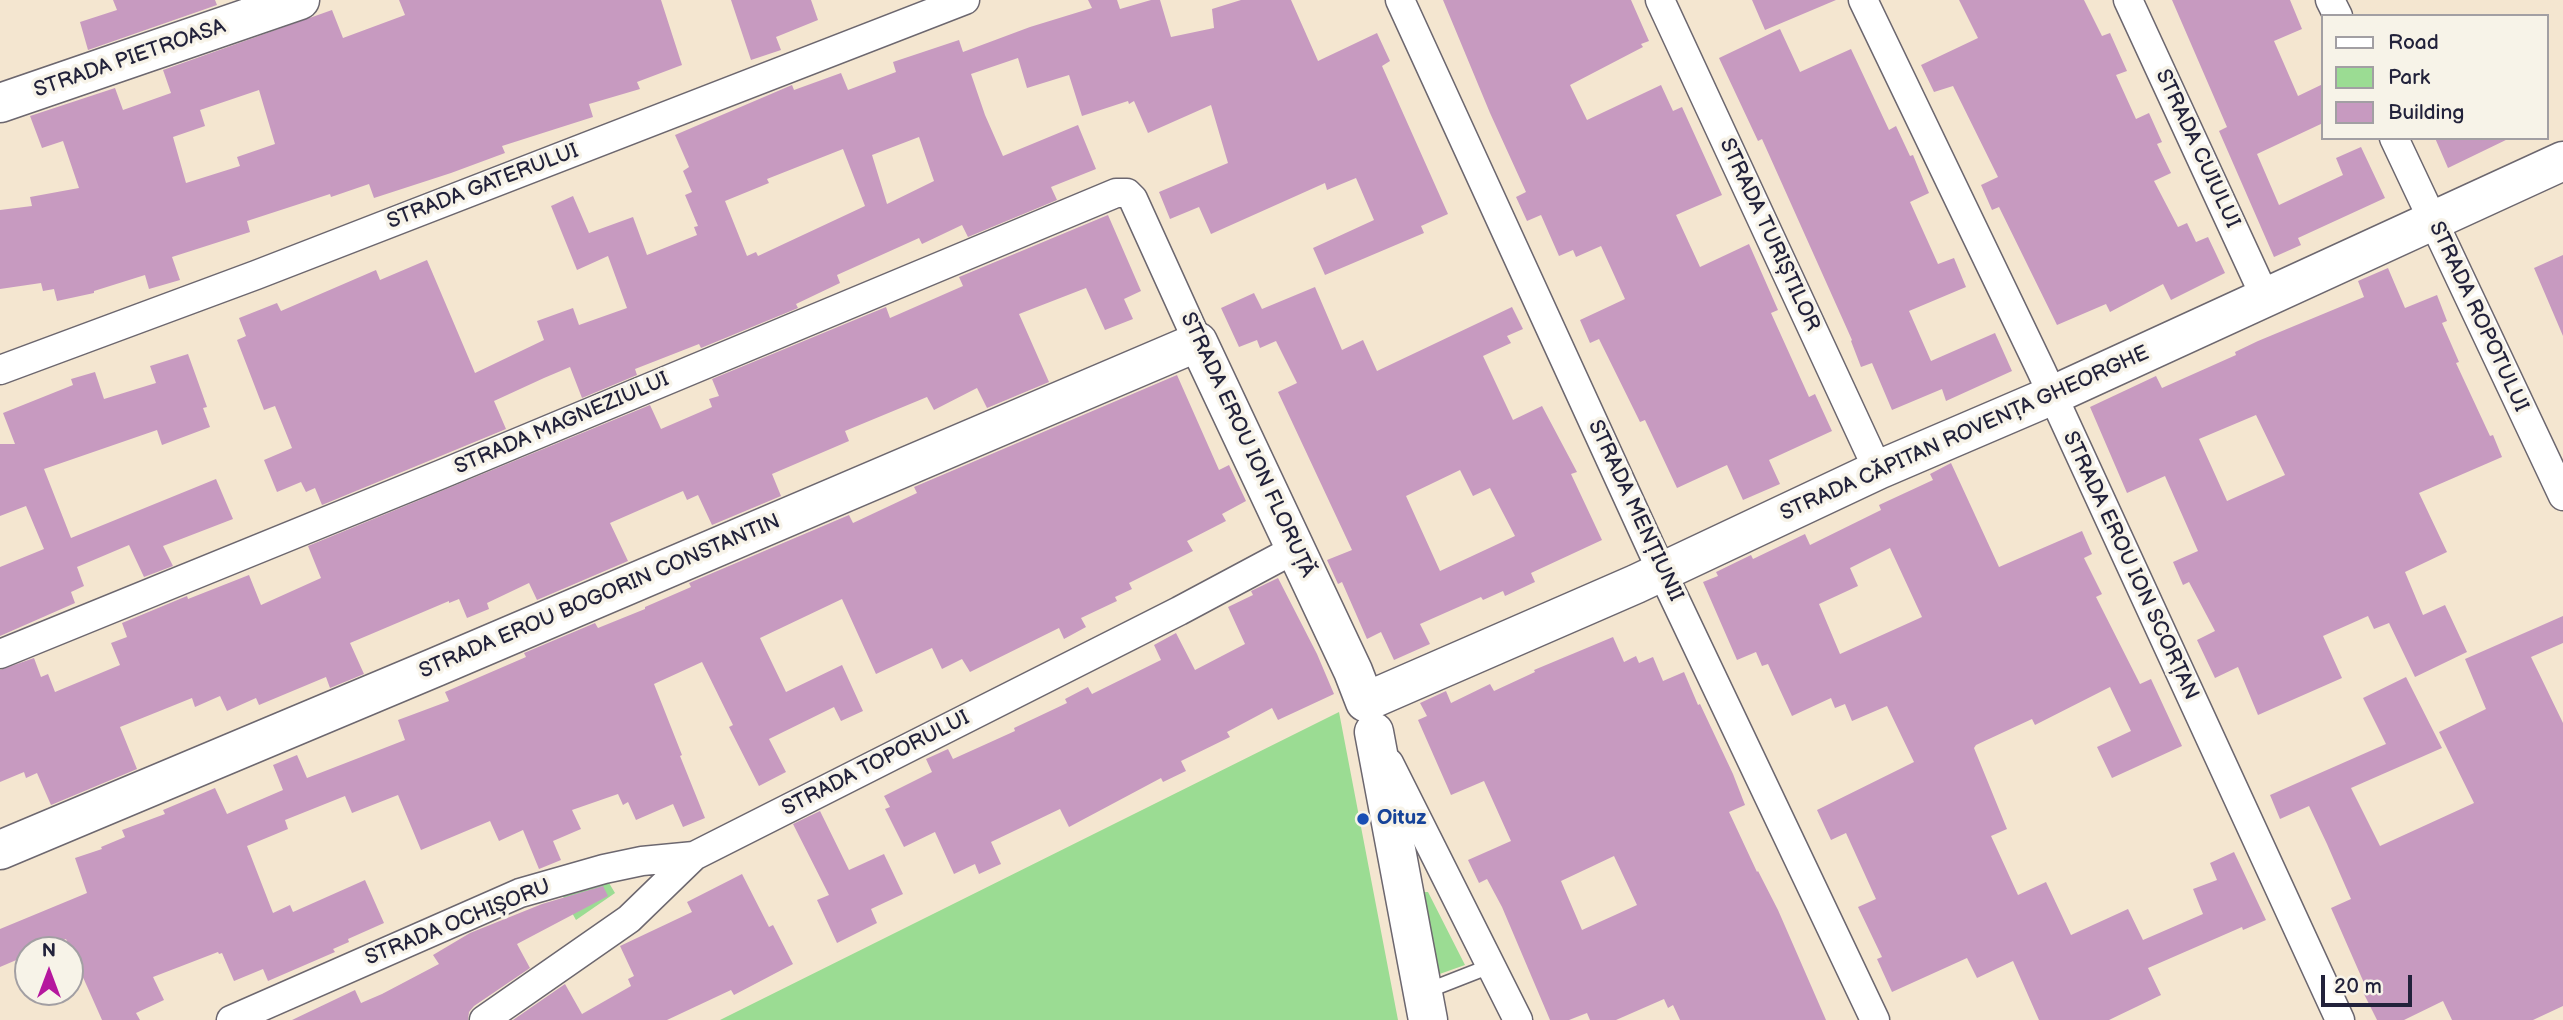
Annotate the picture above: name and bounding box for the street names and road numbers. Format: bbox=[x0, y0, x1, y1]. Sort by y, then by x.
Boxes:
street label: STRADA PIETROASA bbox=[31, 14, 229, 104]
street label: STRADA CUIULUI bbox=[2149, 66, 2245, 232]
street label: STRADA TURIȘTILOR bbox=[1713, 135, 1825, 335]
street label: STRADA GATERULUI bbox=[384, 139, 582, 235]
street label: STRADA ROPOTULUI bbox=[2423, 218, 2533, 416]
street label: STRADA EROU ION FLORUȚĂ bbox=[1174, 309, 1320, 581]
street label: STRADA CĂPITAN ROVENȚA GHEORGHE bbox=[1777, 341, 2153, 527]
street label: STRADA MAGNEZIULUI bbox=[451, 367, 673, 481]
street label: STRADA MENȚIUNII bbox=[1582, 416, 1688, 606]
street label: STRADA EROU ION SCORȚAN bbox=[2057, 428, 2203, 704]
street label: STRADA EROU BOGORIN CONSTANTIN bbox=[416, 509, 784, 685]
street label: STRADA TOPORULUI bbox=[778, 706, 974, 822]
street label: STRADA OCHIȘORU bbox=[362, 874, 554, 972]

